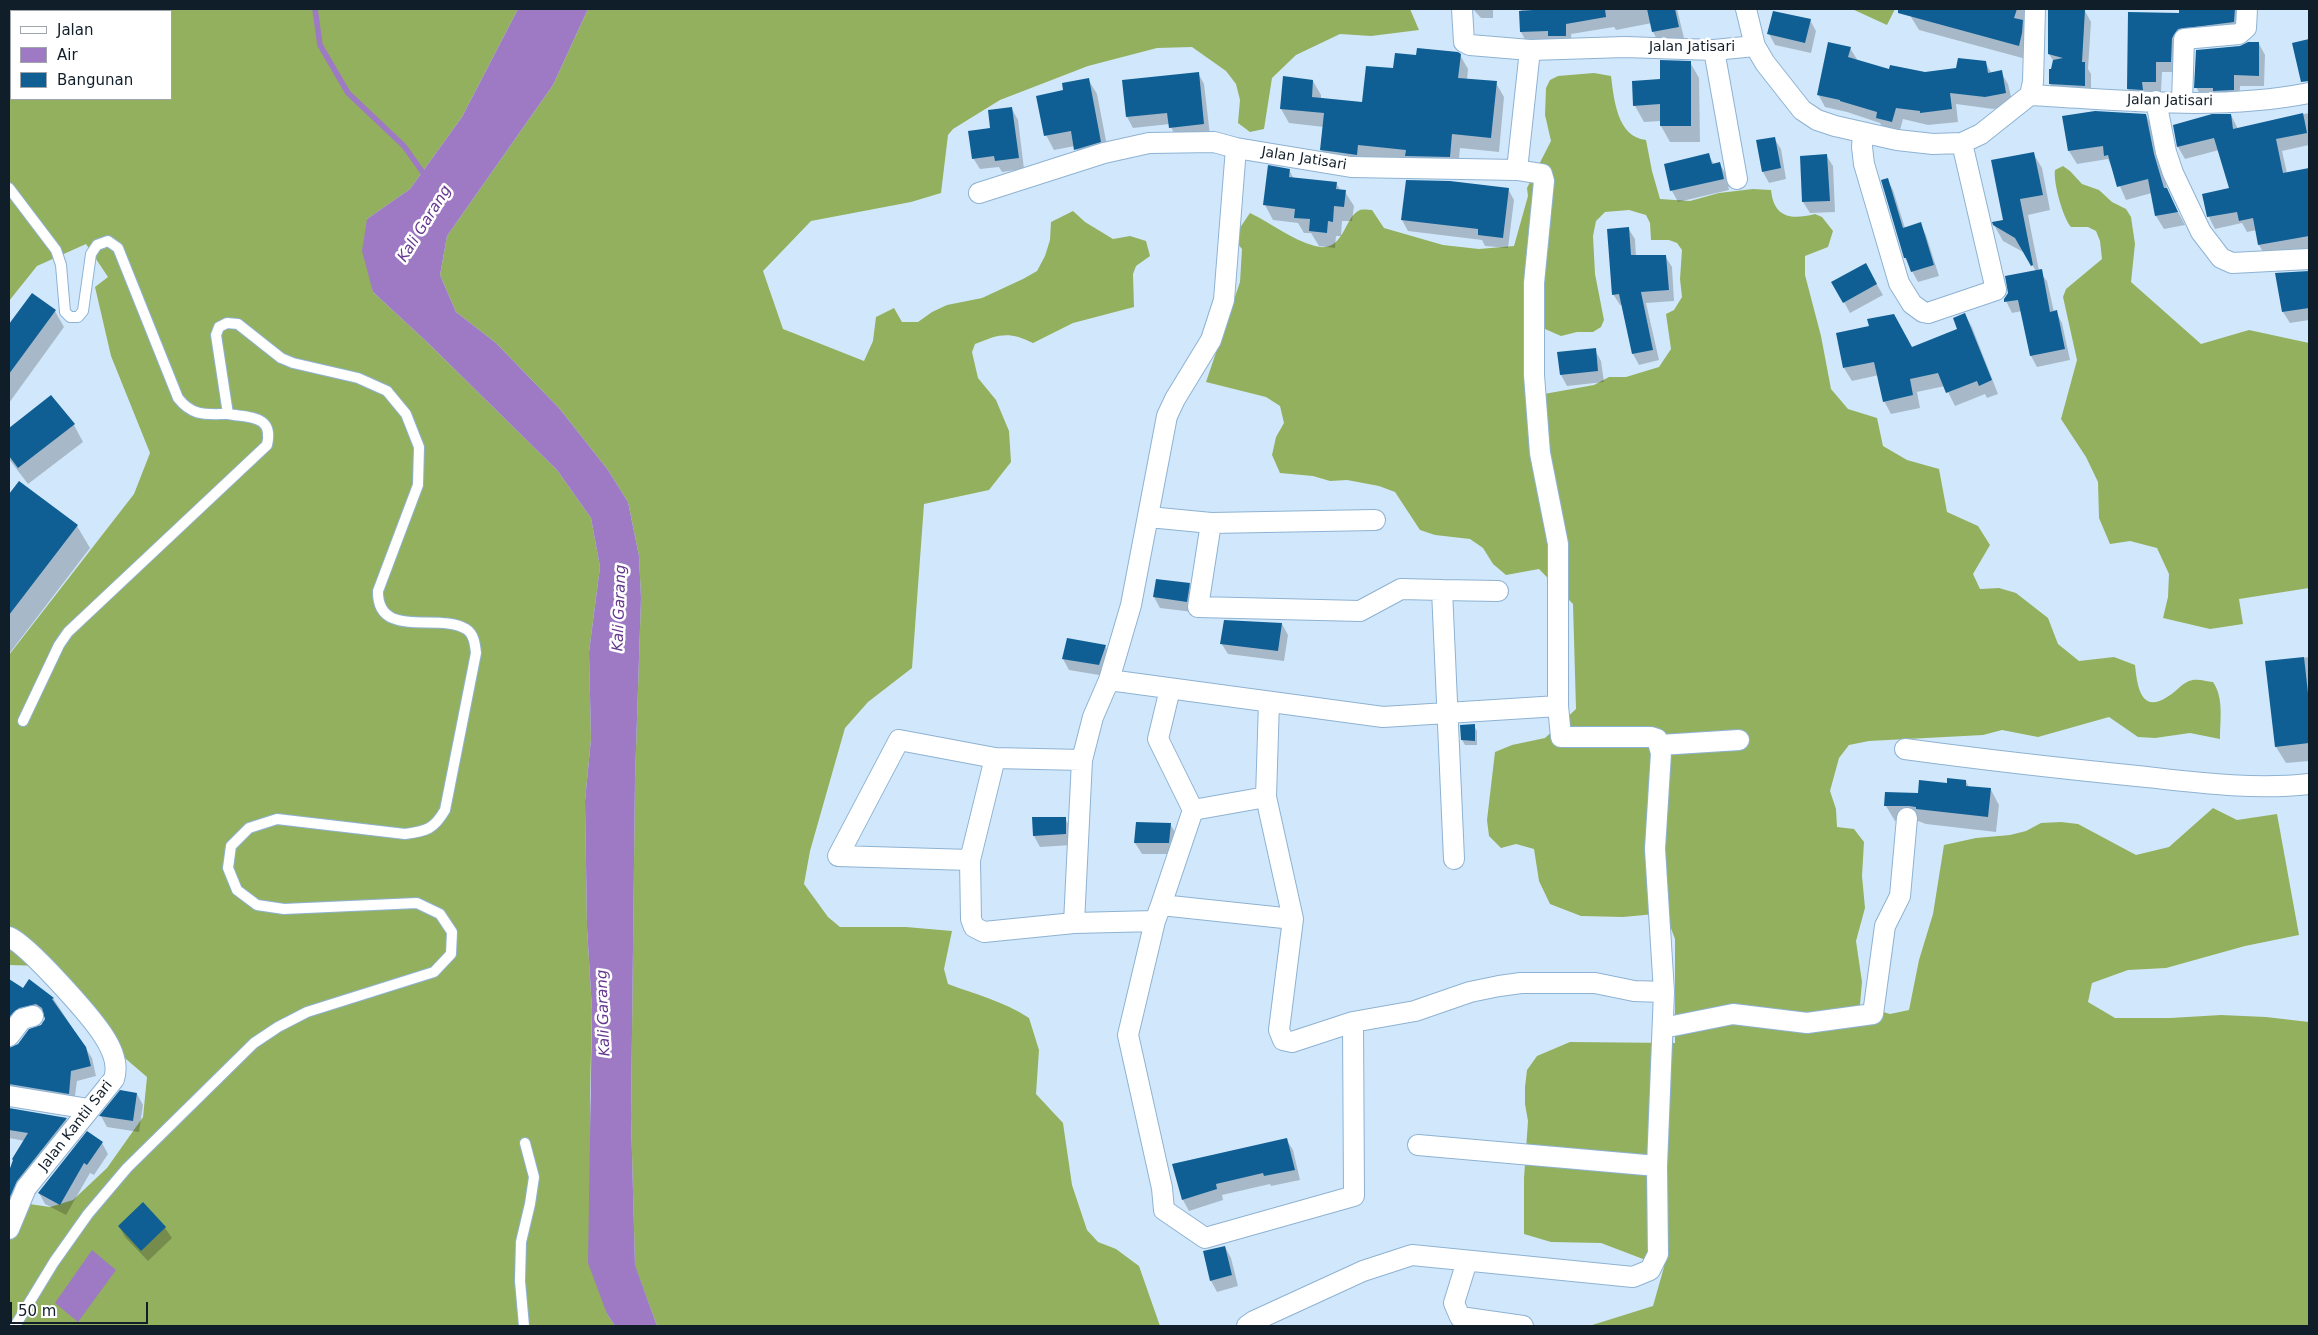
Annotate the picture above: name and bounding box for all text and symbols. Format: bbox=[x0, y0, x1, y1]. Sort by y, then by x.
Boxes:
legend bbox=[10, 10, 172, 100]
text: Jalan bbox=[57, 21, 93, 39]
street label: Jalan Jatisari bbox=[1649, 39, 1735, 55]
text: Air bbox=[57, 46, 78, 64]
text: Bangunan bbox=[57, 71, 133, 89]
street label: Jalan Jatisari bbox=[2127, 92, 2213, 110]
street label: Jalan Jatisari bbox=[1260, 144, 1348, 174]
water label: Kali Garang bbox=[394, 182, 456, 266]
water label: Kali Garang bbox=[609, 564, 631, 652]
water label: Kali Garang bbox=[593, 969, 615, 1057]
street label: Jalan Kantil Sari bbox=[36, 1078, 116, 1174]
scale bar bbox=[12, 1292, 150, 1324]
text: 50 m bbox=[18, 1302, 56, 1320]

